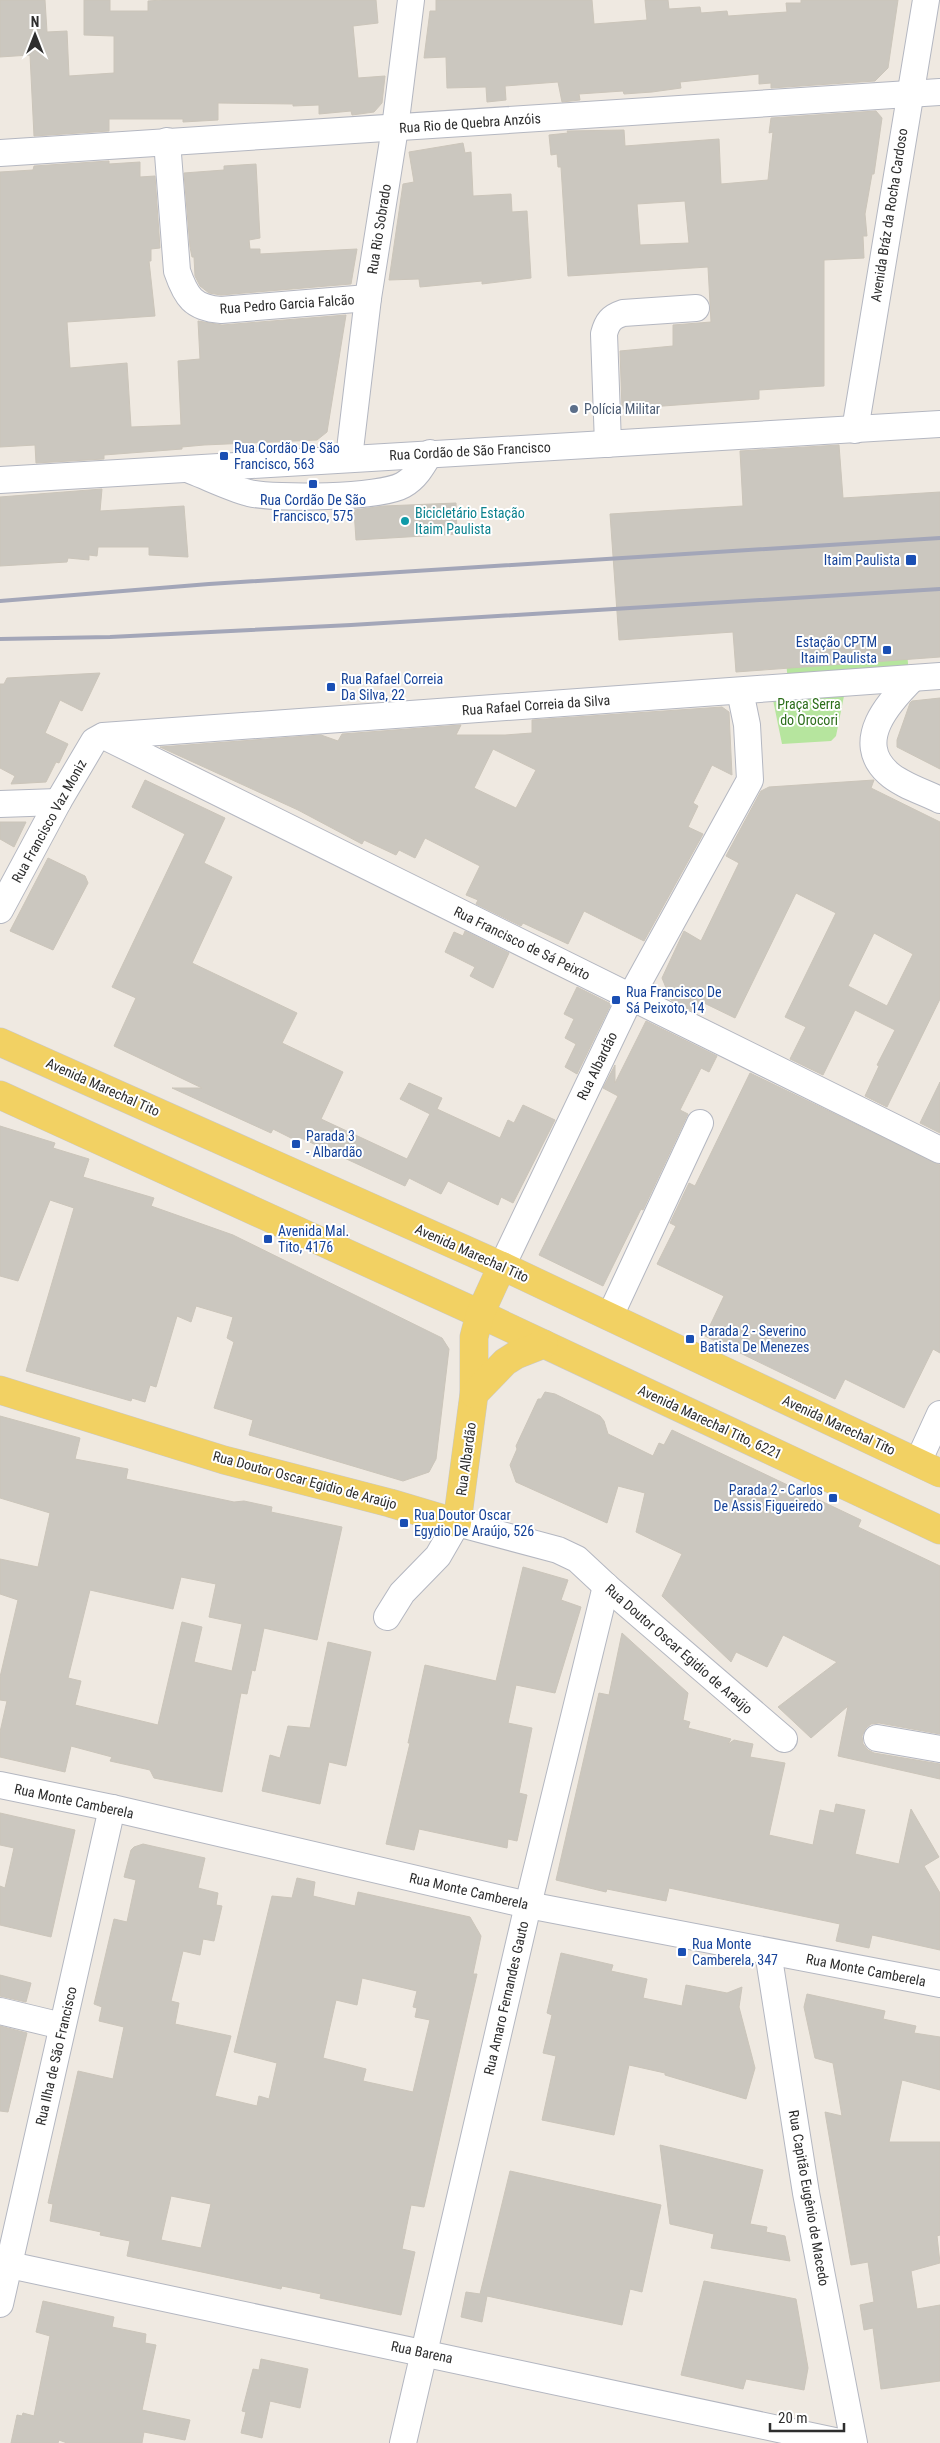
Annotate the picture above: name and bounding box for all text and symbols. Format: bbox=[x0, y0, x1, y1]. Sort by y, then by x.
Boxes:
north arrow bbox=[10, 10, 60, 60]
text: N bbox=[31, 14, 39, 30]
street label: Rua Rio de Quebra Anzóis bbox=[399, 110, 541, 136]
street label: Avenida Bráz da Rocha Cardoso bbox=[867, 127, 911, 303]
street label: Rua Rio Sobrado bbox=[364, 183, 394, 275]
street label: Rua Pedro Garcia Falcão bbox=[219, 291, 355, 317]
place label: Polícia Militar bbox=[584, 401, 660, 417]
marker: Polícia Militar bbox=[568, 403, 580, 415]
street label: Rua Cordão de São Francisco bbox=[389, 439, 551, 463]
place label: Rua Cordão De São Francisco, 563 bbox=[234, 440, 340, 472]
marker: Rua Cordão De São Francisco, 563 bbox=[218, 450, 230, 462]
marker: Rua Cordão De São Francisco, 575 bbox=[307, 478, 319, 490]
place label: Rua Cordão De São Francisco, 575 bbox=[260, 492, 366, 524]
place label: Bicicletário Estação Itaim Paulista bbox=[415, 505, 525, 537]
marker: Bicicletário Estação Itaim Paulista bbox=[399, 515, 411, 527]
place label: Itaim Paulista bbox=[824, 552, 900, 568]
marker: Itaim Paulista bbox=[904, 553, 918, 567]
place label: Estação CPTM Itaim Paulista bbox=[796, 634, 877, 666]
marker: Estação CPTM Itaim Paulista bbox=[881, 644, 893, 656]
place label: Rua Rafael Correia Da Silva, 22 bbox=[341, 671, 443, 703]
marker: Rua Rafael Correia Da Silva, 22 bbox=[325, 681, 337, 693]
street label: Rua Rafael Correia da Silva bbox=[461, 692, 611, 718]
park label: Praça Serra do Orocori bbox=[777, 696, 841, 728]
street label: Rua Francisco Vaz Moniz bbox=[8, 757, 90, 885]
street label: Rua Francisco de Sá Peixto bbox=[451, 903, 593, 983]
place label: Rua Francisco De Sá Peixoto, 14 bbox=[626, 984, 722, 1016]
marker: Rua Francisco De Sá Peixoto, 14 bbox=[610, 994, 622, 1006]
street label: Rua Albardão bbox=[574, 1029, 620, 1103]
street label: Avenida Marechal Tito bbox=[44, 1055, 162, 1119]
place label: Parada 3 - Albardão bbox=[306, 1128, 362, 1160]
marker: Parada 3 - Albardão bbox=[290, 1138, 302, 1150]
street label: Avenida Marechal Tito bbox=[413, 1221, 531, 1285]
place label: Avenida Mal. Tito, 4176 bbox=[278, 1223, 349, 1255]
marker: Avenida Mal. Tito, 4176 bbox=[262, 1233, 274, 1245]
place label: Parada 2 - Severino Batista De Menezes bbox=[700, 1323, 809, 1355]
marker: Parada 2 - Severino Batista De Menezes bbox=[684, 1333, 696, 1345]
street label: Avenida Marechal Tito, 6221 bbox=[636, 1382, 784, 1462]
street label: Avenida Marechal Tito bbox=[780, 1392, 898, 1458]
street label: Rua Albardão bbox=[453, 1421, 479, 1497]
street label: Rua Doutor Oscar Egidio de Araújo bbox=[211, 1448, 399, 1512]
place label: Parada 2 - Carlos De Assis Figueiredo bbox=[714, 1482, 823, 1514]
marker: Parada 2 - Carlos De Assis Figueiredo bbox=[827, 1492, 839, 1504]
place label: Rua Doutor Oscar Egydio De Araújo, 526 bbox=[414, 1507, 534, 1539]
marker: Rua Doutor Oscar Egydio De Araújo, 526 bbox=[398, 1517, 410, 1529]
street label: Rua Doutor Oscar Egidio de Araújo bbox=[602, 1581, 756, 1717]
street label: Rua Monte Camberela bbox=[13, 1781, 135, 1821]
street label: Rua Monte Camberela bbox=[408, 1870, 530, 1912]
street label: Rua Amaro Fernandes Gauto bbox=[481, 1920, 531, 2076]
place label: Rua Monte Camberela, 347 bbox=[692, 1936, 778, 1968]
marker: Rua Monte Camberela, 347 bbox=[676, 1946, 688, 1958]
street label: Rua Monte Camberela bbox=[805, 1951, 927, 1989]
street label: Rua Ilha de São Francisco bbox=[32, 1985, 80, 2127]
street label: Rua Capitão Eugênio de Macedo bbox=[786, 2109, 832, 2287]
street label: Rua Barena bbox=[390, 2338, 454, 2366]
scale bar bbox=[770, 2400, 844, 2432]
text: 20 m bbox=[778, 2409, 808, 2427]

